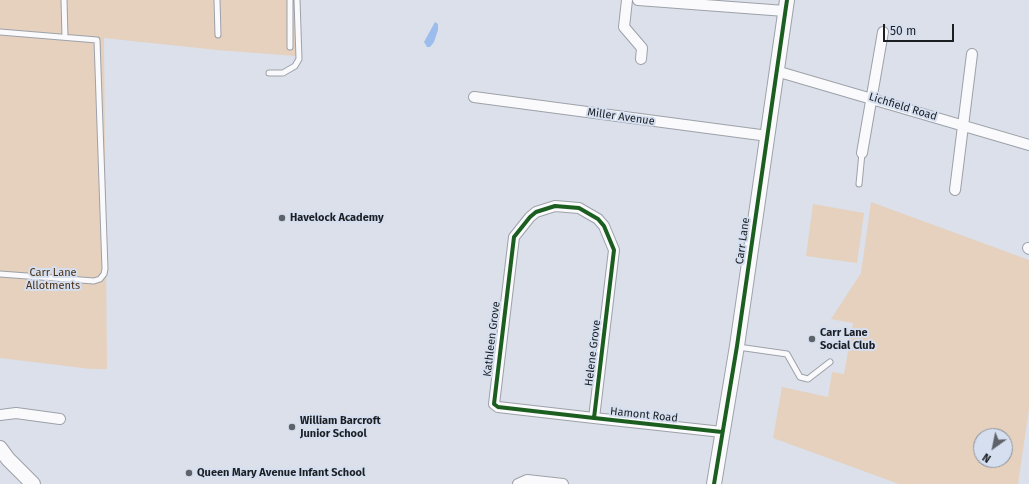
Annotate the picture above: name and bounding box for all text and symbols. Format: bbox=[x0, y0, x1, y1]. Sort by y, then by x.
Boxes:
scale bar bbox=[885, 16, 956, 42]
text: 50 m bbox=[890, 24, 916, 38]
street label: Lichfield Road bbox=[867, 90, 939, 124]
street label: Miller Avenue bbox=[587, 106, 655, 128]
place label: Havelock Academy bbox=[290, 211, 384, 225]
marker: Havelock Academy bbox=[277, 213, 287, 223]
street label: Carr Lane bbox=[733, 217, 753, 265]
park label: Carr Lane Allotments bbox=[26, 266, 80, 292]
street label: Kathleen Grove bbox=[481, 301, 503, 377]
street label: Helene Grove bbox=[582, 319, 604, 387]
place label: Carr Lane Social Club bbox=[820, 326, 875, 352]
marker: Carr Lane Social Club bbox=[807, 334, 817, 344]
street label: Hamont Road bbox=[609, 405, 679, 425]
place label: William Barcroft Junior School bbox=[300, 414, 381, 440]
marker: William Barcroft Junior School bbox=[287, 422, 297, 432]
north arrow bbox=[973, 428, 1013, 468]
text: N bbox=[980, 450, 993, 465]
place label: Queen Mary Avenue Infant School bbox=[197, 466, 365, 480]
marker: Queen Mary Avenue Infant School bbox=[184, 468, 194, 478]

